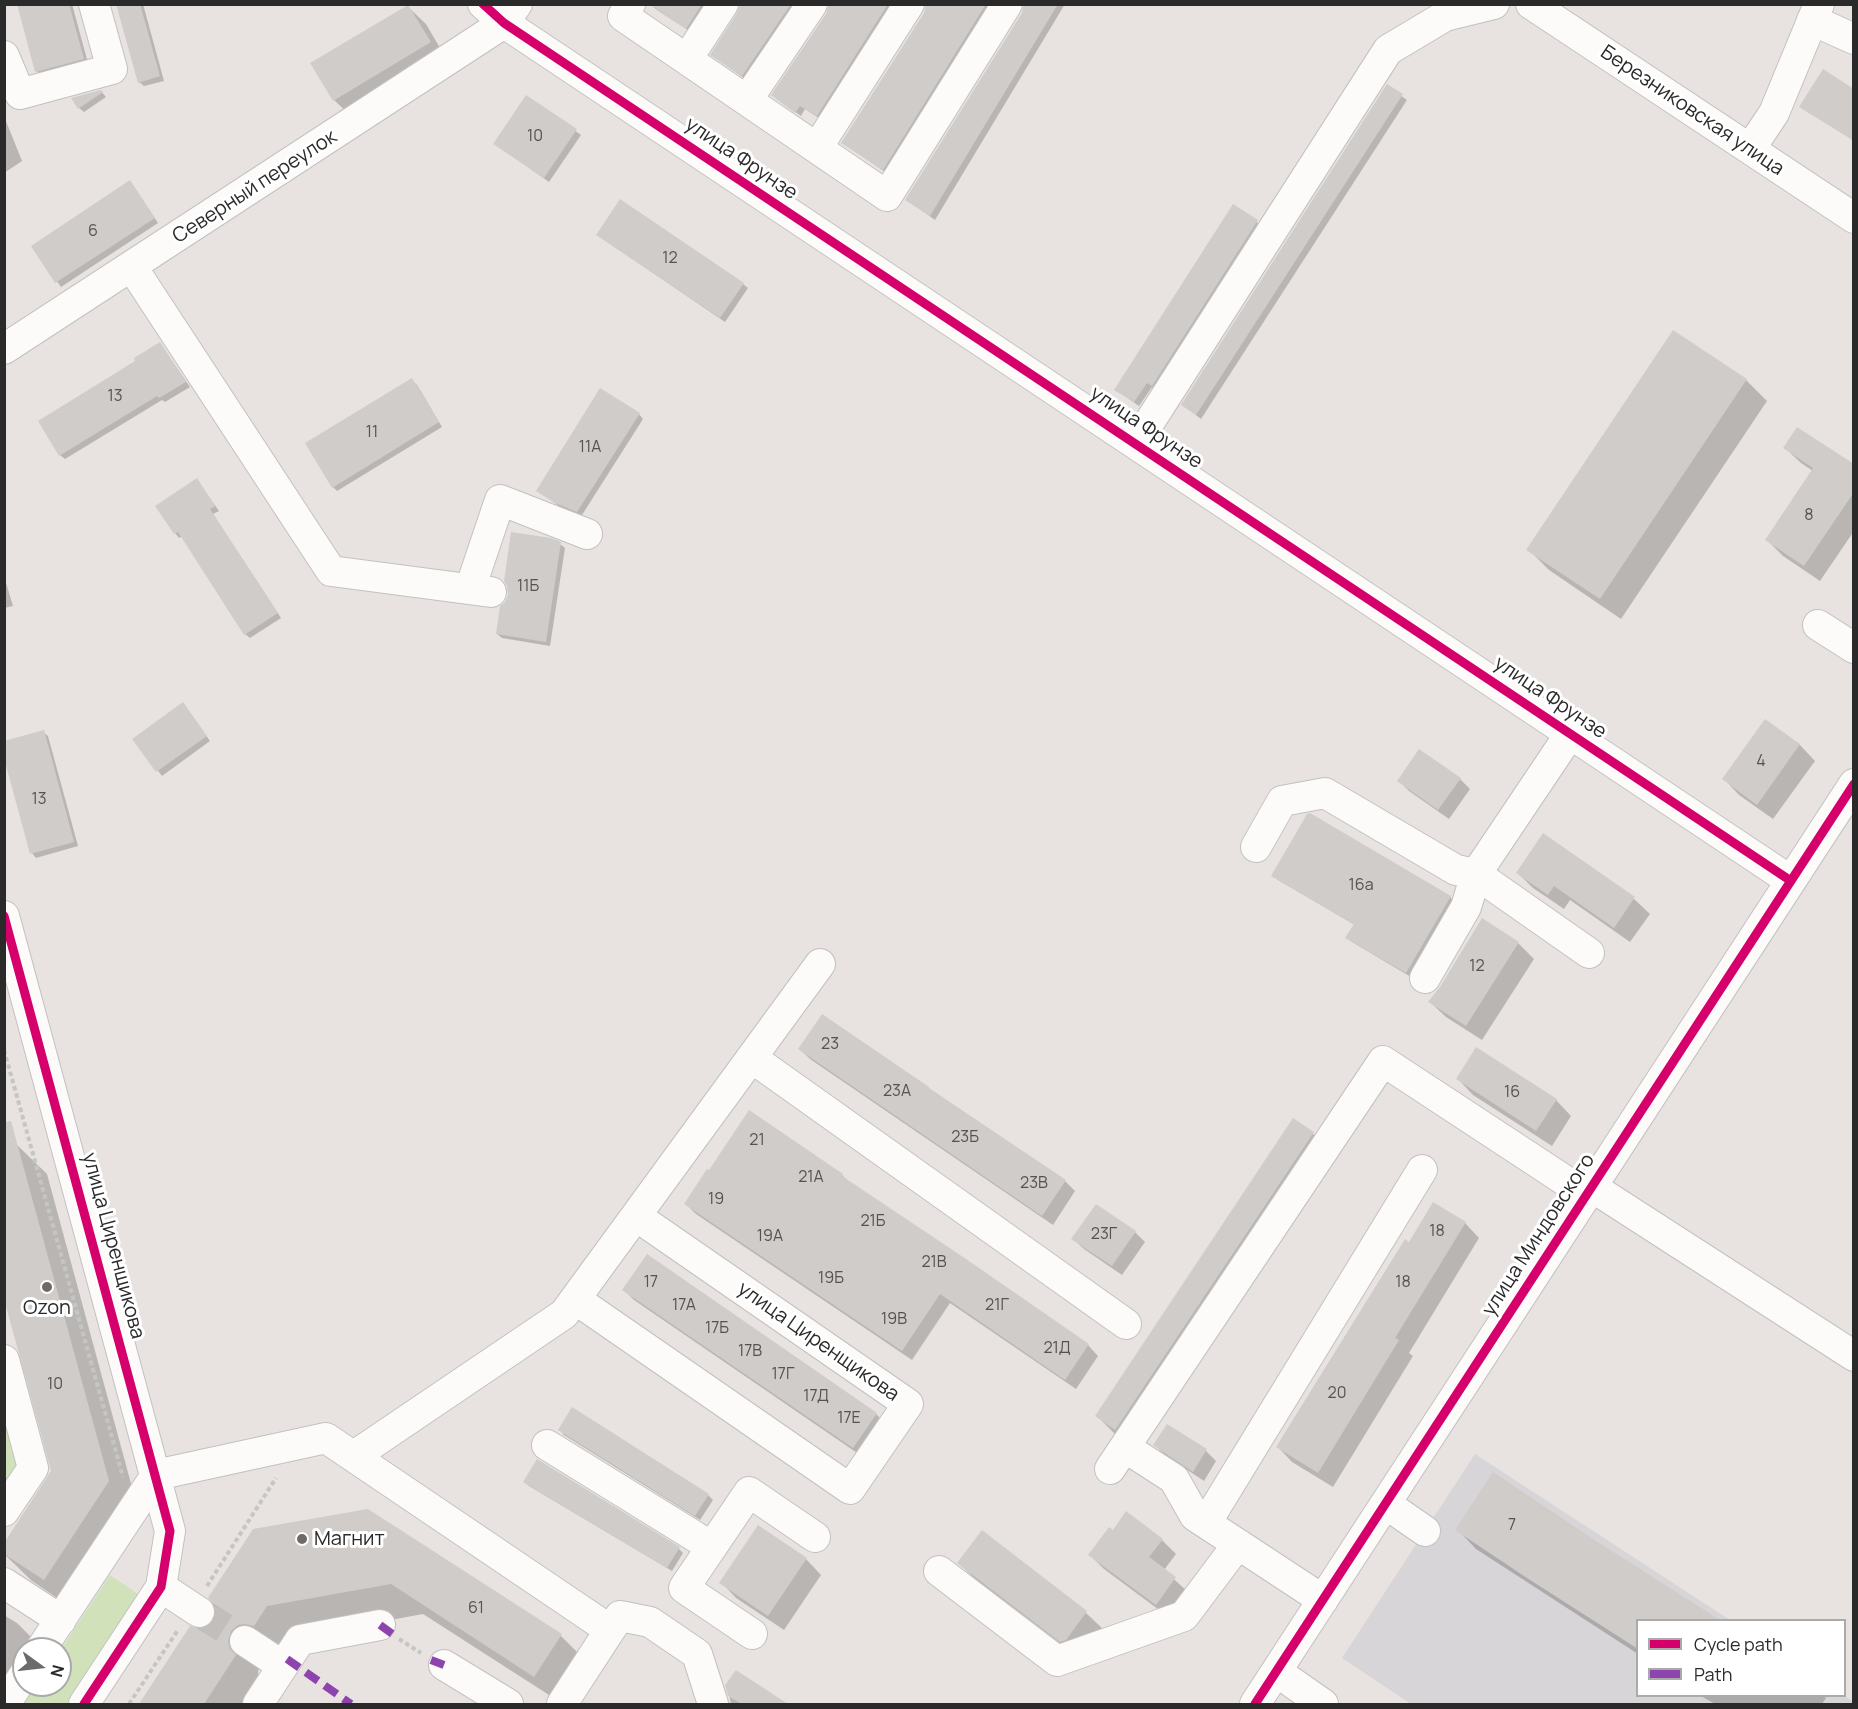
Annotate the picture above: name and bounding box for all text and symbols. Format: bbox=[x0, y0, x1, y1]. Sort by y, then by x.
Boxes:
street label: Березниковская улица bbox=[1596, 41, 1788, 181]
street label: улица Фрунзе bbox=[680, 113, 802, 205]
street label: Северный переулок bbox=[169, 125, 341, 249]
house number: 10 bbox=[527, 127, 543, 147]
house number: 6 bbox=[88, 222, 98, 242]
house number: 12 bbox=[662, 249, 678, 269]
street label: улица Фрунзе bbox=[1085, 382, 1207, 474]
house number: 13 bbox=[107, 387, 123, 407]
house number: 11 bbox=[366, 423, 378, 443]
house number: 11А bbox=[579, 438, 601, 458]
house number: 8 bbox=[1804, 506, 1814, 526]
house number: 11Б bbox=[517, 577, 539, 597]
street label: улица Фрунзе bbox=[1489, 652, 1611, 744]
house number: 4 bbox=[1756, 752, 1766, 772]
house number: 13 bbox=[31, 790, 47, 810]
house number: 16а bbox=[1348, 876, 1374, 896]
house number: 12 bbox=[1469, 957, 1485, 977]
house number: 23 bbox=[821, 1035, 839, 1055]
house number: 23А bbox=[883, 1082, 911, 1102]
house number: 16 bbox=[1504, 1083, 1520, 1103]
house number: 23Б bbox=[951, 1128, 979, 1148]
house number: 21 bbox=[749, 1131, 765, 1151]
street label: улица Миндовского bbox=[1478, 1149, 1600, 1321]
street label: улица Циренщикова bbox=[77, 1150, 149, 1342]
house number: 21А bbox=[798, 1168, 824, 1188]
house number: 23В bbox=[1020, 1174, 1048, 1194]
house number: 19 bbox=[708, 1190, 724, 1210]
house number: 21Б bbox=[860, 1212, 886, 1232]
house number: 18 bbox=[1429, 1222, 1445, 1242]
house number: 23Г bbox=[1091, 1225, 1117, 1245]
house number: 19А bbox=[757, 1227, 783, 1247]
house number: 21В bbox=[921, 1253, 947, 1273]
house number: 19Б bbox=[818, 1269, 844, 1289]
house number: 17 bbox=[644, 1273, 658, 1293]
house number: 18 bbox=[1395, 1273, 1411, 1293]
street label: улица Циренщикова bbox=[733, 1277, 903, 1407]
marker: Ozon bbox=[40, 1280, 54, 1294]
place label: Ozon bbox=[23, 1296, 71, 1320]
house number: 17А bbox=[672, 1296, 696, 1316]
house number: 21Г bbox=[985, 1296, 1009, 1316]
house number: 19В bbox=[881, 1310, 907, 1330]
house number: 17Б bbox=[705, 1319, 729, 1339]
house number: 21Д bbox=[1043, 1339, 1071, 1359]
house number: 17В bbox=[738, 1342, 762, 1362]
house number: 17Г bbox=[772, 1365, 794, 1385]
house number: 10 bbox=[47, 1375, 63, 1395]
house number: 20 bbox=[1328, 1384, 1346, 1404]
house number: 17Д bbox=[803, 1387, 829, 1407]
house number: 17Е bbox=[837, 1409, 861, 1429]
house number: 7 bbox=[1508, 1516, 1516, 1536]
place label: Магнит bbox=[314, 1527, 385, 1551]
marker: Магнит bbox=[295, 1532, 309, 1546]
house number: 61 bbox=[468, 1599, 484, 1619]
legend bbox=[1636, 1619, 1846, 1697]
text: Cycle path bbox=[1694, 1632, 1783, 1656]
north arrow bbox=[12, 1637, 72, 1697]
text: Path bbox=[1694, 1662, 1732, 1686]
text: N bbox=[45, 1663, 70, 1680]

